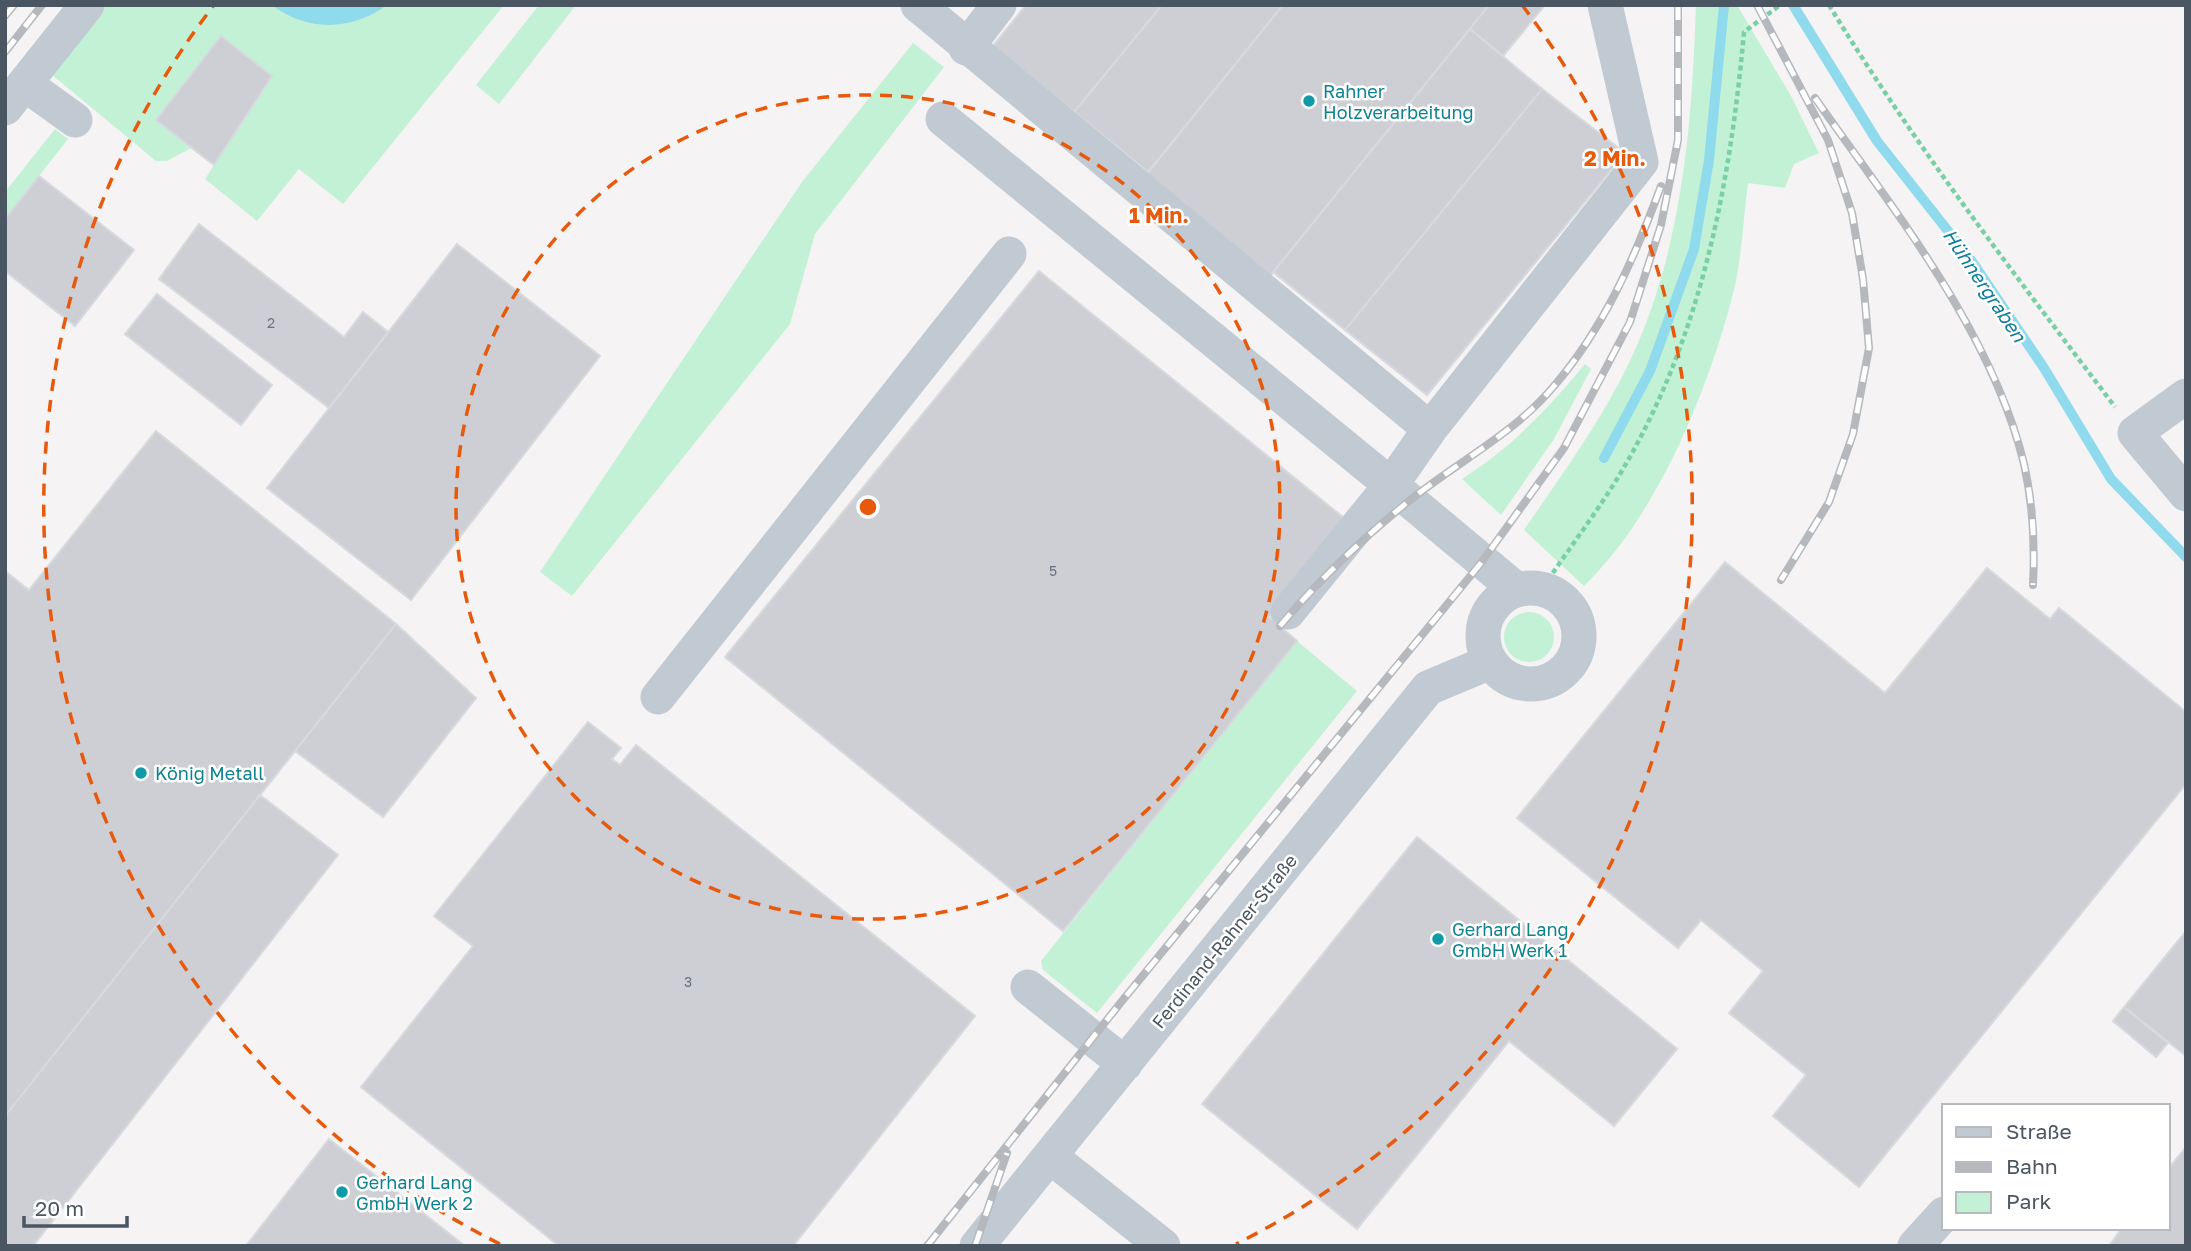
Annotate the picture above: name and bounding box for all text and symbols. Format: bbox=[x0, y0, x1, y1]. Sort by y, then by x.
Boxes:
place label: Rahner Holzverarbeitung bbox=[1323, 80, 1474, 123]
marker: Rahner Holzverarbeitung bbox=[1301, 93, 1317, 109]
text: 2 Min. bbox=[1584, 145, 1646, 171]
text: 1 Min. bbox=[1129, 202, 1189, 228]
water label: Hühnergraben bbox=[1939, 224, 2032, 347]
house number: 2 bbox=[267, 314, 275, 331]
centre of rings bbox=[856, 495, 880, 519]
house number: 5 bbox=[1049, 562, 1057, 579]
place label: König Metall bbox=[155, 762, 264, 784]
marker: König Metall bbox=[133, 765, 149, 781]
street label: Ferdinand-Rahner-Straße bbox=[1147, 849, 1301, 1033]
place label: Gerhard Lang GmbH Werk 1 bbox=[1452, 918, 1569, 961]
marker: Gerhard Lang GmbH Werk 1 bbox=[1430, 931, 1446, 947]
house number: 3 bbox=[684, 973, 692, 990]
legend bbox=[1942, 1104, 2170, 1230]
text: Straße bbox=[2006, 1118, 2072, 1144]
text: Bahn bbox=[2006, 1153, 2058, 1179]
place label: Gerhard Lang GmbH Werk 2 bbox=[356, 1171, 473, 1214]
scale bar bbox=[24, 1184, 128, 1228]
marker: Gerhard Lang GmbH Werk 2 bbox=[334, 1184, 350, 1200]
text: Park bbox=[2006, 1188, 2052, 1214]
text: 20 m bbox=[35, 1195, 84, 1221]

